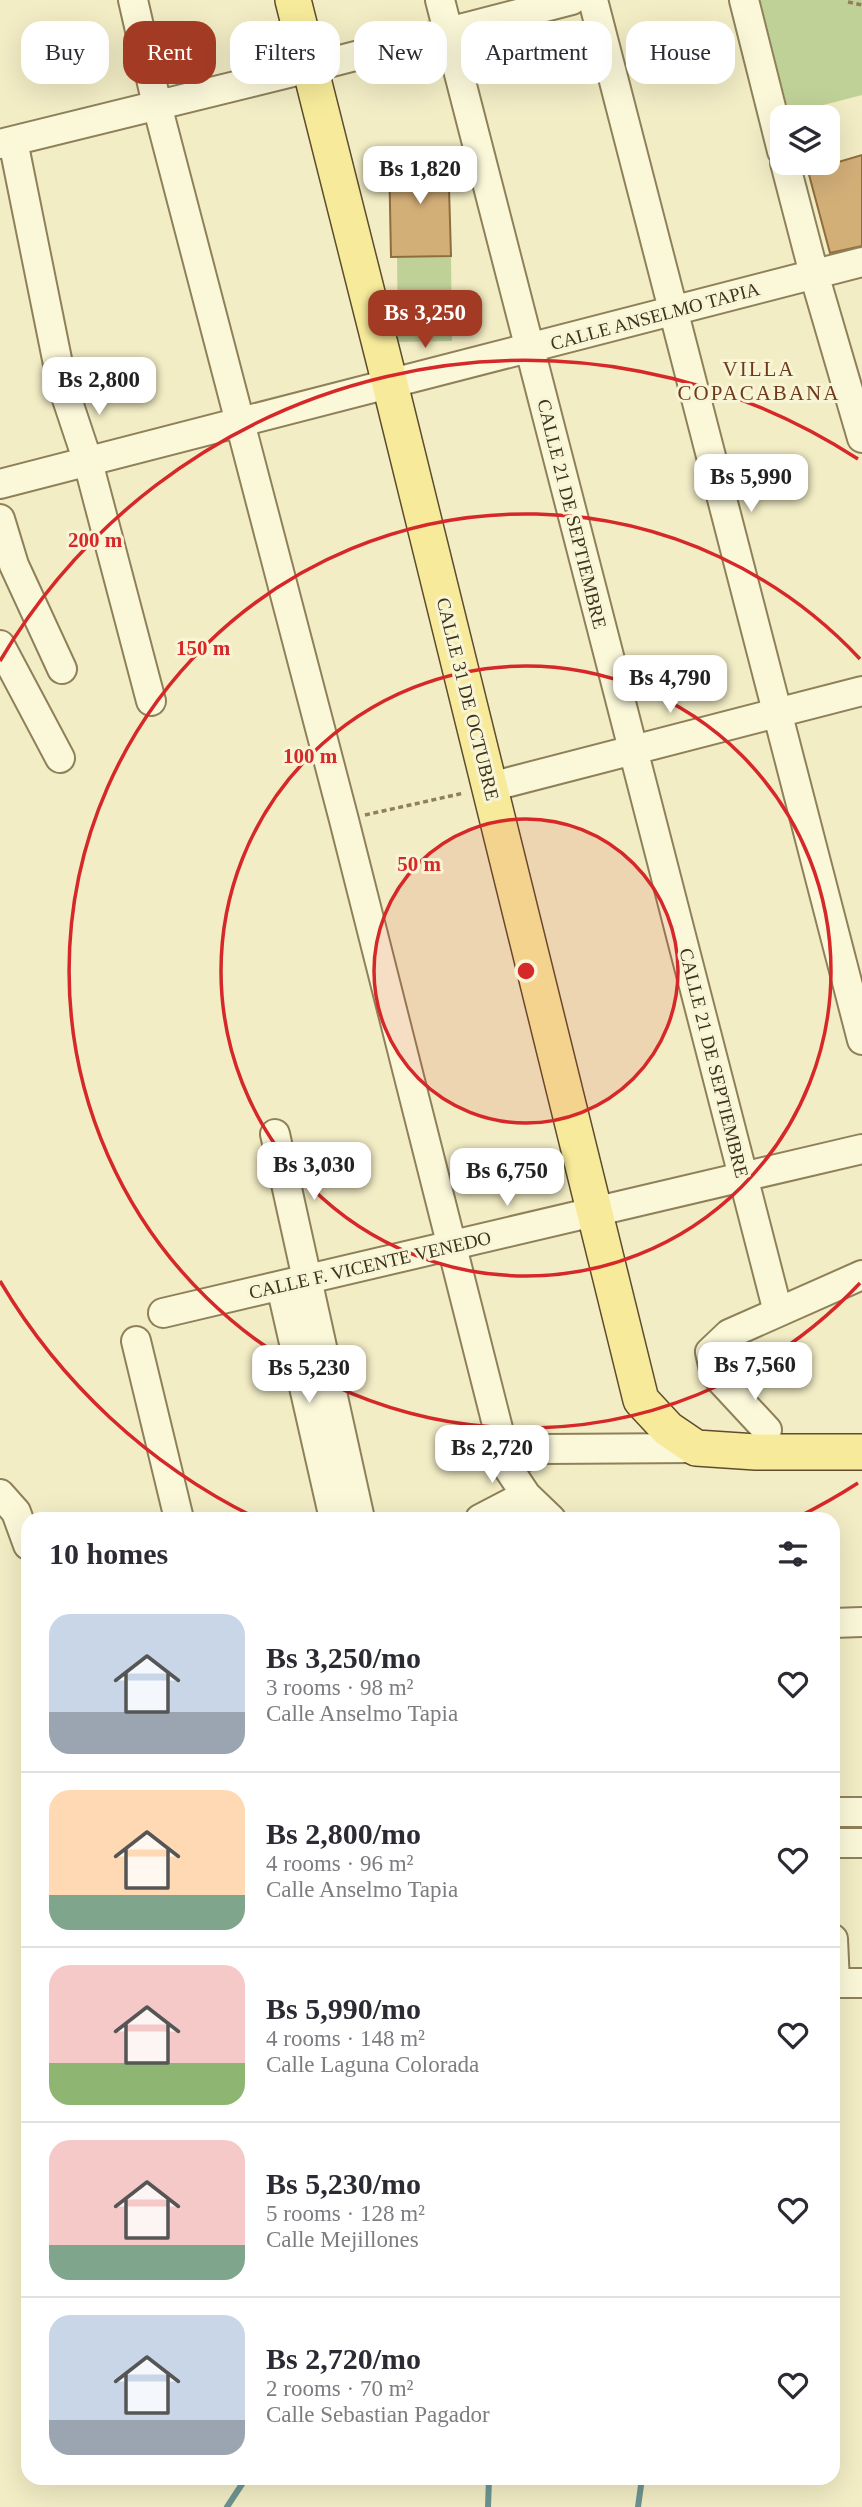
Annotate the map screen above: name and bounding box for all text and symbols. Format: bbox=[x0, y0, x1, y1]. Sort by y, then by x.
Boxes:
chip: Buy bbox=[21, 21, 109, 84]
chip: Rent bbox=[123, 21, 216, 84]
chip: Filters bbox=[230, 21, 340, 84]
chip: New bbox=[354, 21, 447, 84]
chip: Apartment bbox=[461, 21, 612, 84]
chip: House bbox=[626, 21, 735, 84]
map controls bbox=[770, 105, 840, 175]
button: layers bbox=[770, 105, 840, 175]
pin: Bs 1,820 bbox=[348, 146, 492, 206]
text: Bs 1,820 bbox=[379, 156, 461, 181]
street label: CALLE ANSELMO TAPIA bbox=[548, 278, 762, 354]
pin: Bs 3,250 bbox=[353, 290, 497, 350]
text: Bs 3,250 bbox=[384, 300, 466, 325]
district label: VILLA COPACABANA bbox=[678, 357, 840, 405]
pin: Bs 2,800 bbox=[27, 358, 171, 417]
text: Bs 2,800 bbox=[58, 367, 140, 392]
street label: CALLE 21 DE SEPTIEMBRE bbox=[533, 397, 611, 631]
pin: Bs 5,990 bbox=[679, 454, 823, 514]
text: Bs 5,990 bbox=[710, 464, 792, 489]
text: 200 m bbox=[68, 528, 123, 552]
street label: CALLE 31 DE OCTUBRE bbox=[433, 595, 503, 803]
text: 150 m bbox=[176, 636, 231, 660]
pin: Bs 4,790 bbox=[598, 656, 742, 715]
text: Bs 4,790 bbox=[629, 665, 711, 690]
text: 100 m bbox=[283, 744, 338, 768]
text: 50 m bbox=[397, 852, 441, 876]
street label: CALLE 21 DE SEPTIEMBRE bbox=[675, 946, 753, 1180]
centre of rings bbox=[514, 959, 538, 983]
pin: Bs 3,030 bbox=[242, 1142, 386, 1202]
pin: Bs 6,750 bbox=[435, 1148, 579, 1208]
text: Bs 3,030 bbox=[273, 1152, 355, 1177]
text: Bs 6,750 bbox=[466, 1158, 548, 1183]
street label: CALLE F. VICENTE VENEDO bbox=[247, 1227, 493, 1303]
pin: Bs 7,560 bbox=[683, 1342, 827, 1402]
pin: Bs 5,230 bbox=[237, 1346, 381, 1405]
text: Bs 7,560 bbox=[714, 1352, 796, 1377]
text: Bs 5,230 bbox=[268, 1355, 350, 1380]
pin: Bs 2,720 bbox=[420, 1426, 564, 1485]
text: Bs 2,720 bbox=[451, 1435, 533, 1460]
icon: filters bbox=[774, 1535, 812, 1573]
text: 10 homes bbox=[49, 1537, 168, 1570]
text: Bs 3,250/mo bbox=[266, 1641, 421, 1674]
icon: home bbox=[105, 1642, 189, 1726]
icon: heart bbox=[774, 1665, 812, 1703]
text: 3 rooms · 98 m² bbox=[266, 1675, 413, 1700]
text: Calle Anselmo Tapia bbox=[266, 1701, 458, 1726]
text: Bs 2,800/mo bbox=[266, 1817, 421, 1850]
icon: home bbox=[105, 1818, 189, 1902]
icon: heart bbox=[774, 1841, 812, 1879]
text: 4 rooms · 96 m² bbox=[266, 1851, 413, 1876]
text: Calle Anselmo Tapia bbox=[266, 1877, 458, 1902]
text: Bs 5,990/mo bbox=[266, 1992, 421, 2025]
icon: home bbox=[105, 1993, 189, 2077]
icon: heart bbox=[774, 2016, 812, 2054]
text: 4 rooms · 148 m² bbox=[266, 2026, 425, 2051]
text: Calle Laguna Colorada bbox=[266, 2052, 479, 2077]
text: Bs 5,230/mo bbox=[266, 2167, 421, 2200]
icon: home bbox=[105, 2168, 189, 2252]
icon: heart bbox=[774, 2191, 812, 2229]
text: 5 rooms · 128 m² bbox=[266, 2201, 425, 2226]
text: Calle Mejillones bbox=[266, 2227, 419, 2252]
text: Bs 2,720/mo bbox=[266, 2342, 421, 2375]
icon: home bbox=[105, 2343, 189, 2427]
icon: heart bbox=[774, 2366, 812, 2404]
text: 2 rooms · 70 m² bbox=[266, 2376, 413, 2401]
text: Calle Sebastian Pagador bbox=[266, 2402, 490, 2427]

